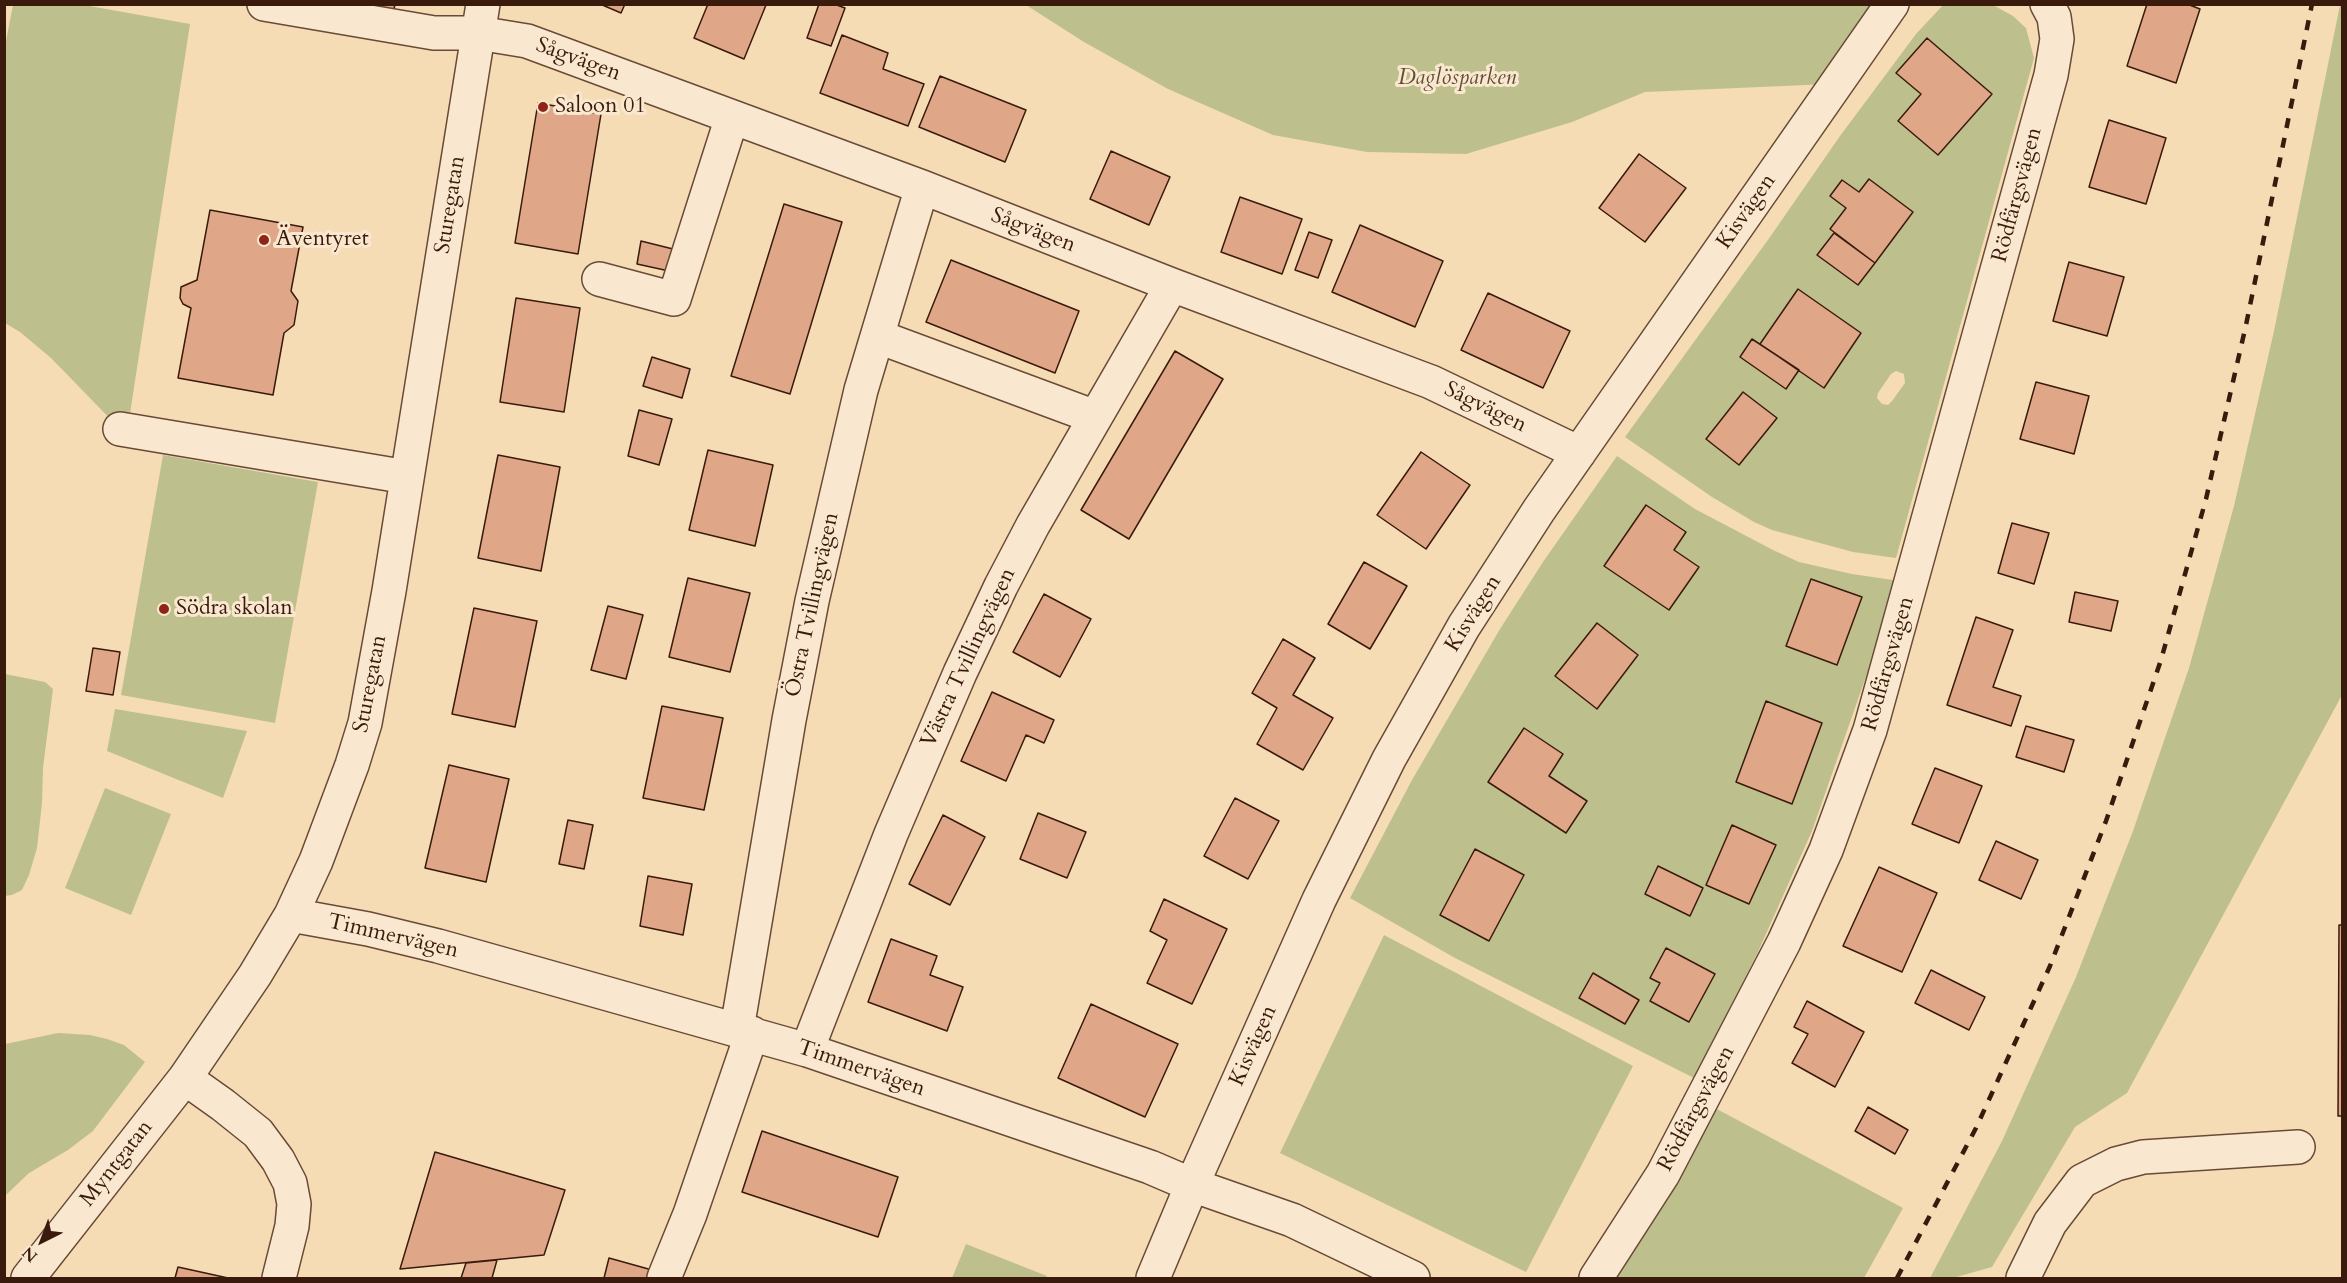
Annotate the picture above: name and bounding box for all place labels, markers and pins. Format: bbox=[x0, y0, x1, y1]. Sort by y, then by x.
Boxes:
place label: Saloon 01 bbox=[555, 94, 646, 120]
marker: Saloon 01 bbox=[536, 100, 550, 114]
place label: Äventyret bbox=[276, 227, 369, 253]
marker: Äventyret bbox=[257, 233, 271, 247]
place label: Södra skolan bbox=[176, 596, 293, 622]
marker: Södra skolan bbox=[157, 602, 171, 616]

